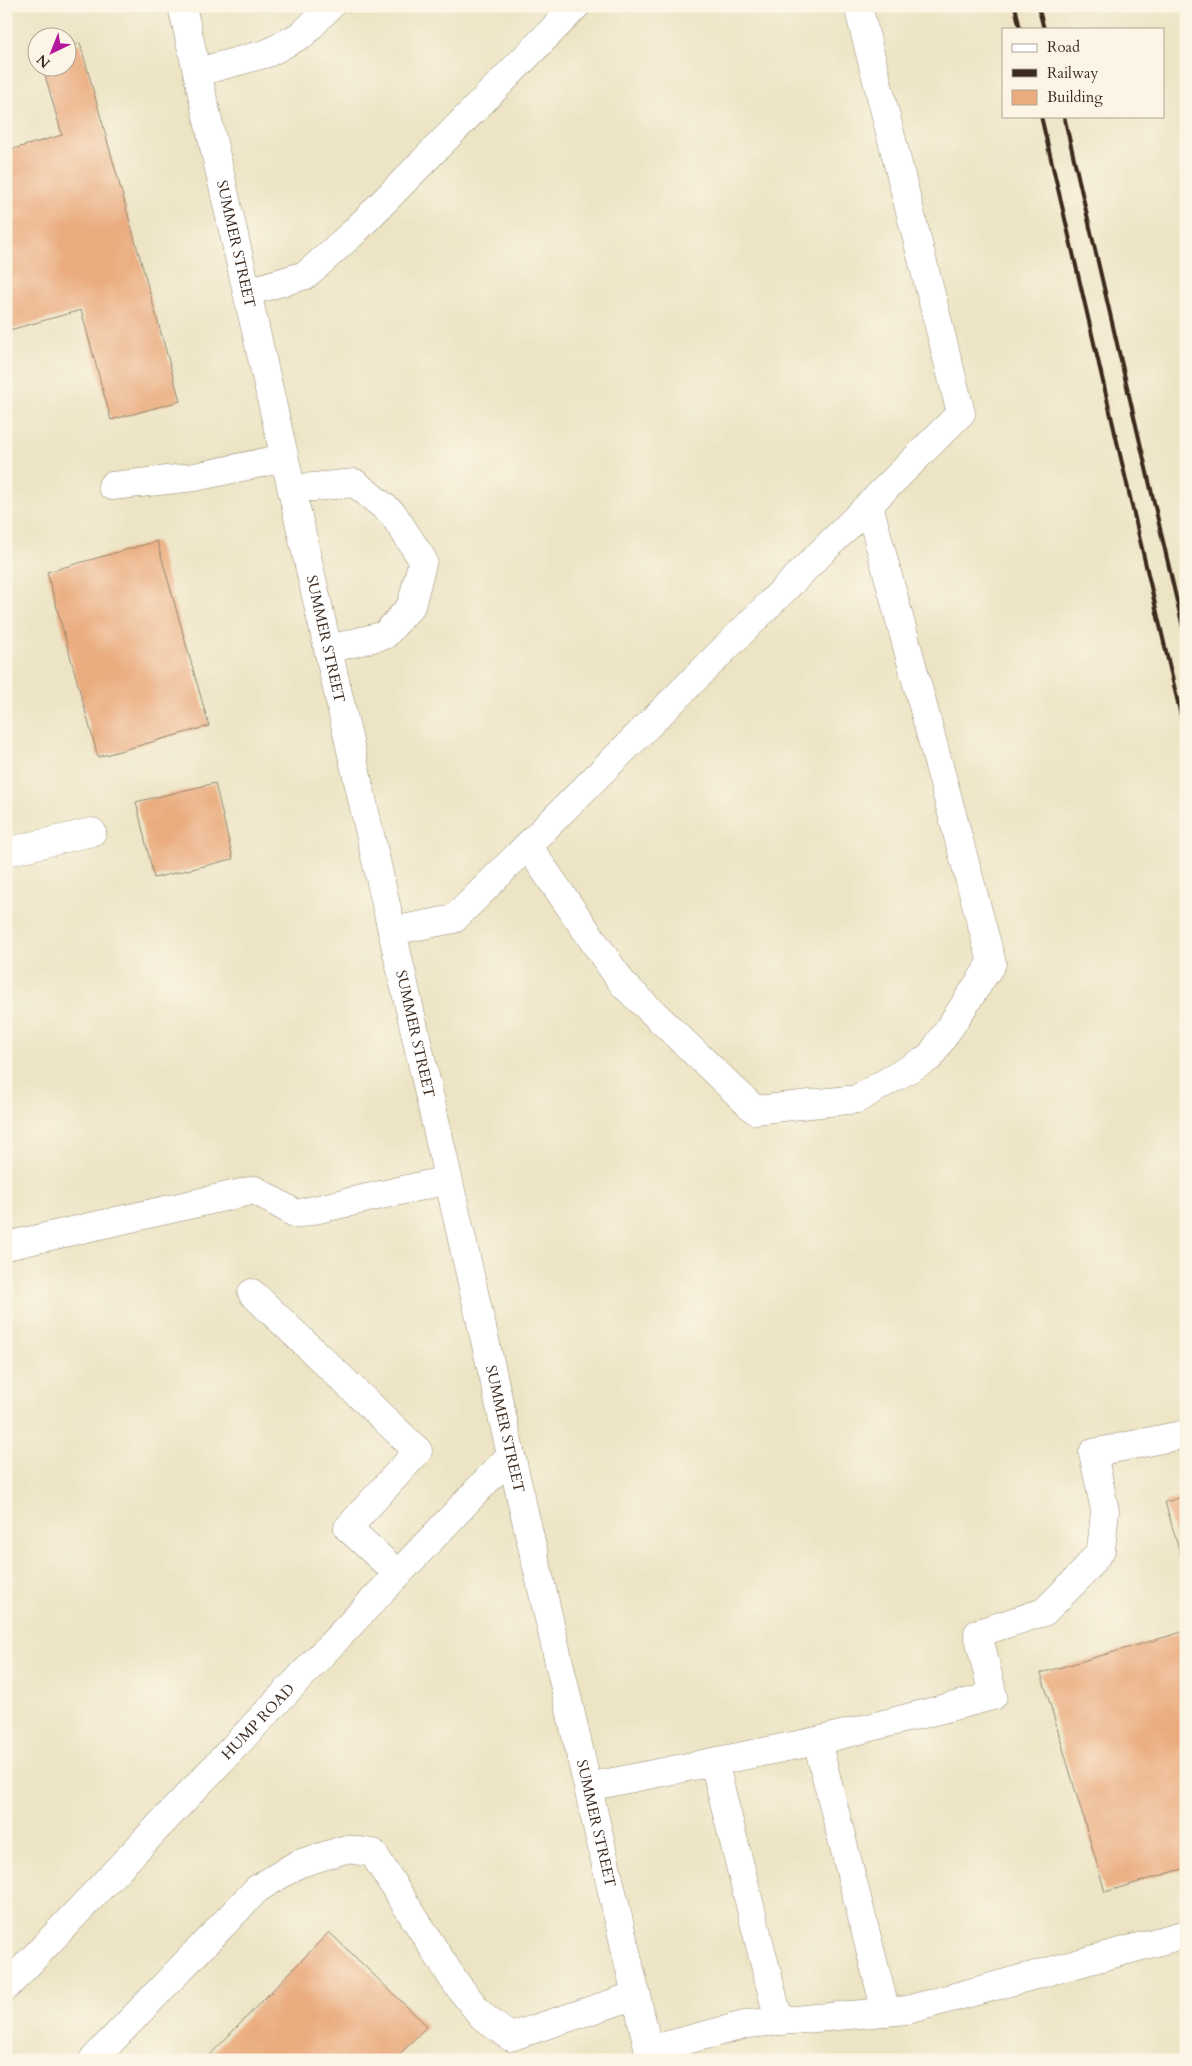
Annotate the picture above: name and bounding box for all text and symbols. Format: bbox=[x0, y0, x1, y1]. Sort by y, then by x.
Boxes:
north arrow bbox=[28, 28, 78, 78]
legend bbox=[1002, 28, 1164, 118]
text: Road bbox=[1047, 37, 1080, 57]
text: N bbox=[33, 50, 54, 72]
text: Railway bbox=[1047, 63, 1098, 83]
text: Building bbox=[1047, 87, 1103, 107]
street label: SUMMER STREET bbox=[212, 178, 260, 310]
street label: SUMMER STREET bbox=[302, 573, 350, 705]
street label: SUMMER STREET bbox=[391, 968, 440, 1100]
street label: SUMMER STREET bbox=[481, 1363, 529, 1495]
street label: HUMP ROAD bbox=[217, 1679, 299, 1764]
street label: SUMMER STREET bbox=[572, 1758, 621, 1889]

